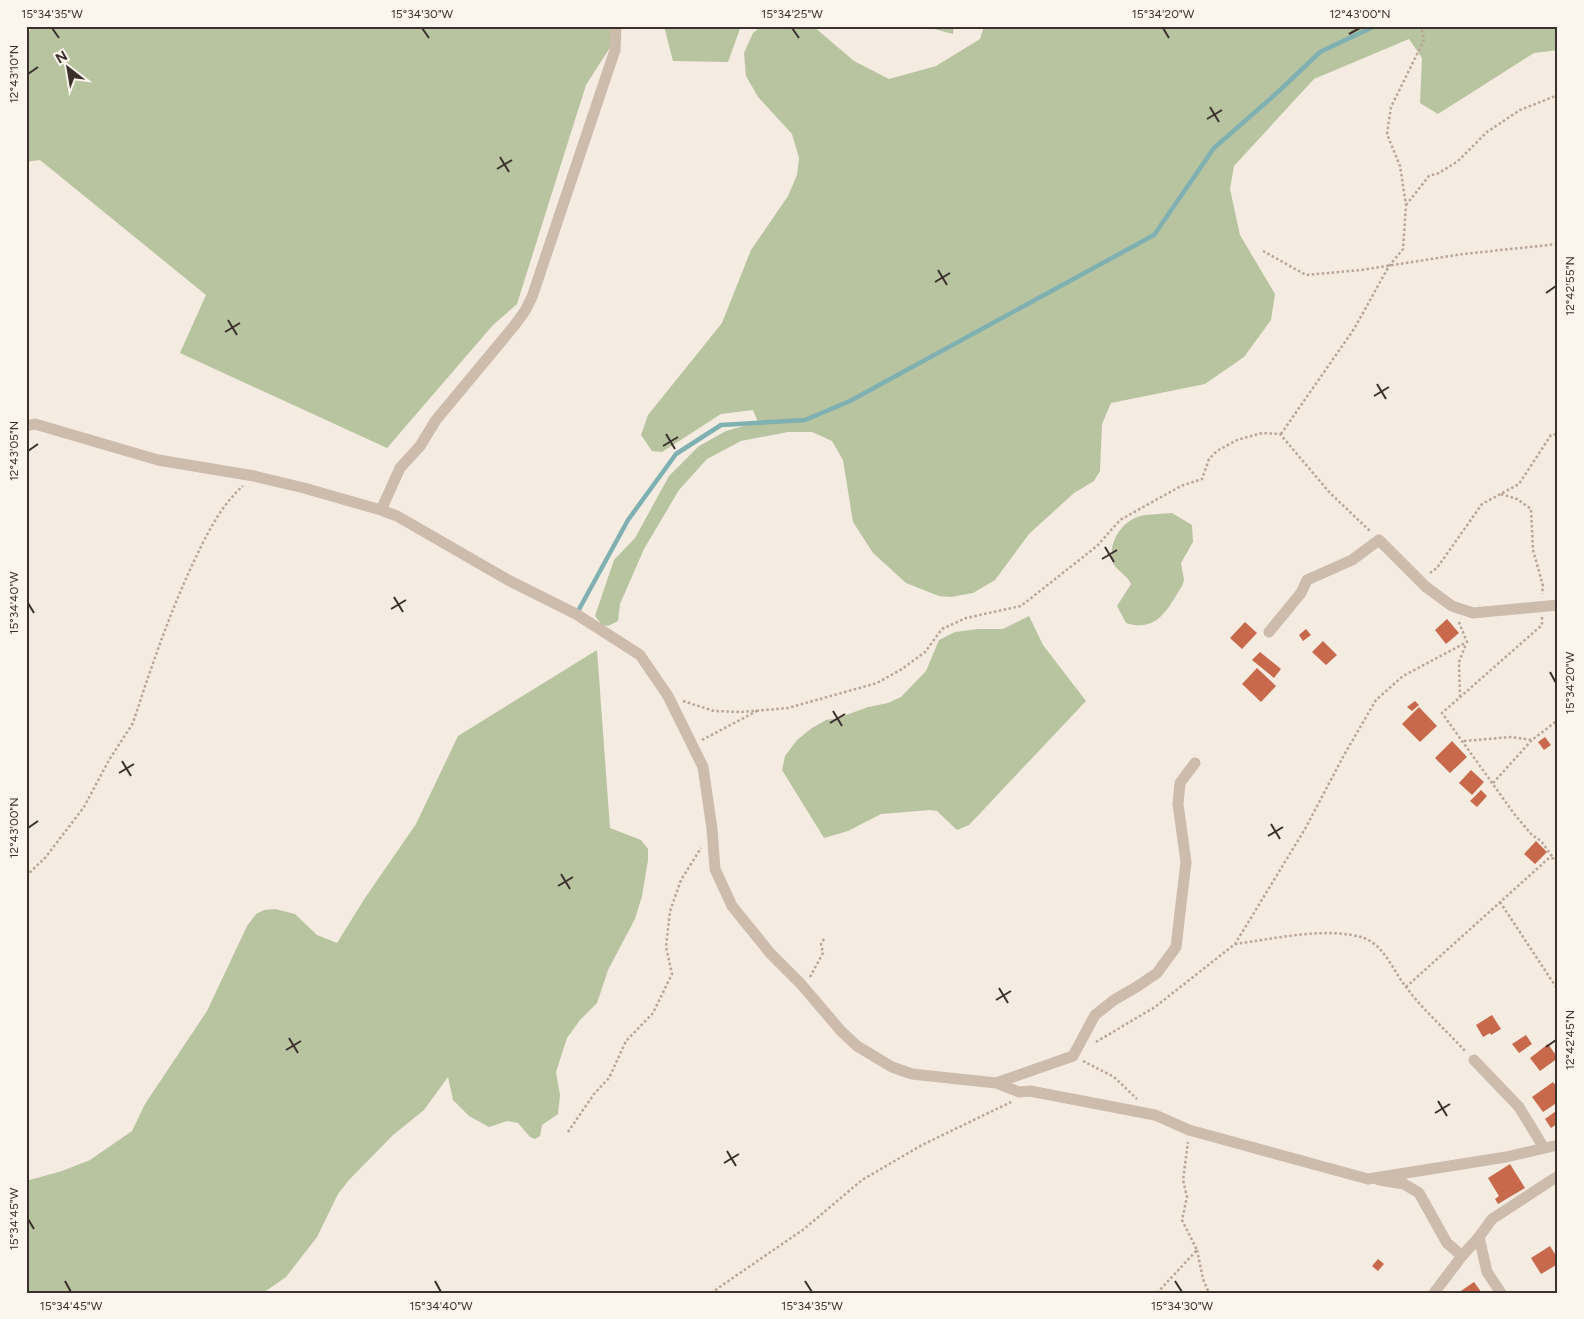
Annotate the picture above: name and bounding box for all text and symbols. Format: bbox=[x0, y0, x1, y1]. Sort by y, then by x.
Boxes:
text: 15°34'35"W bbox=[21, 7, 83, 21]
text: 15°34'30"W bbox=[391, 7, 454, 21]
text: 15°34'25"W bbox=[761, 7, 823, 21]
text: 15°34'20"W bbox=[1132, 7, 1195, 21]
text: 12°43'00"N bbox=[1330, 7, 1391, 21]
north arrow bbox=[42, 42, 92, 92]
text: 12°43'10"N bbox=[7, 45, 21, 103]
text: N bbox=[53, 47, 71, 67]
text: 12°42'55"N bbox=[1563, 256, 1577, 316]
text: 12°43'05"N bbox=[7, 421, 21, 481]
text: 15°34'40"W bbox=[7, 571, 21, 635]
text: 15°34'20"W bbox=[1563, 651, 1577, 714]
text: 12°43'00"N bbox=[7, 798, 21, 859]
text: 12°42'45"N bbox=[1563, 1010, 1577, 1070]
text: 15°34'45"W bbox=[7, 1187, 21, 1250]
text: 15°34'45"W bbox=[40, 1299, 103, 1313]
text: 15°34'40"W bbox=[409, 1299, 473, 1313]
text: 15°34'35"W bbox=[781, 1299, 843, 1313]
text: 15°34'30"W bbox=[1151, 1299, 1214, 1313]

